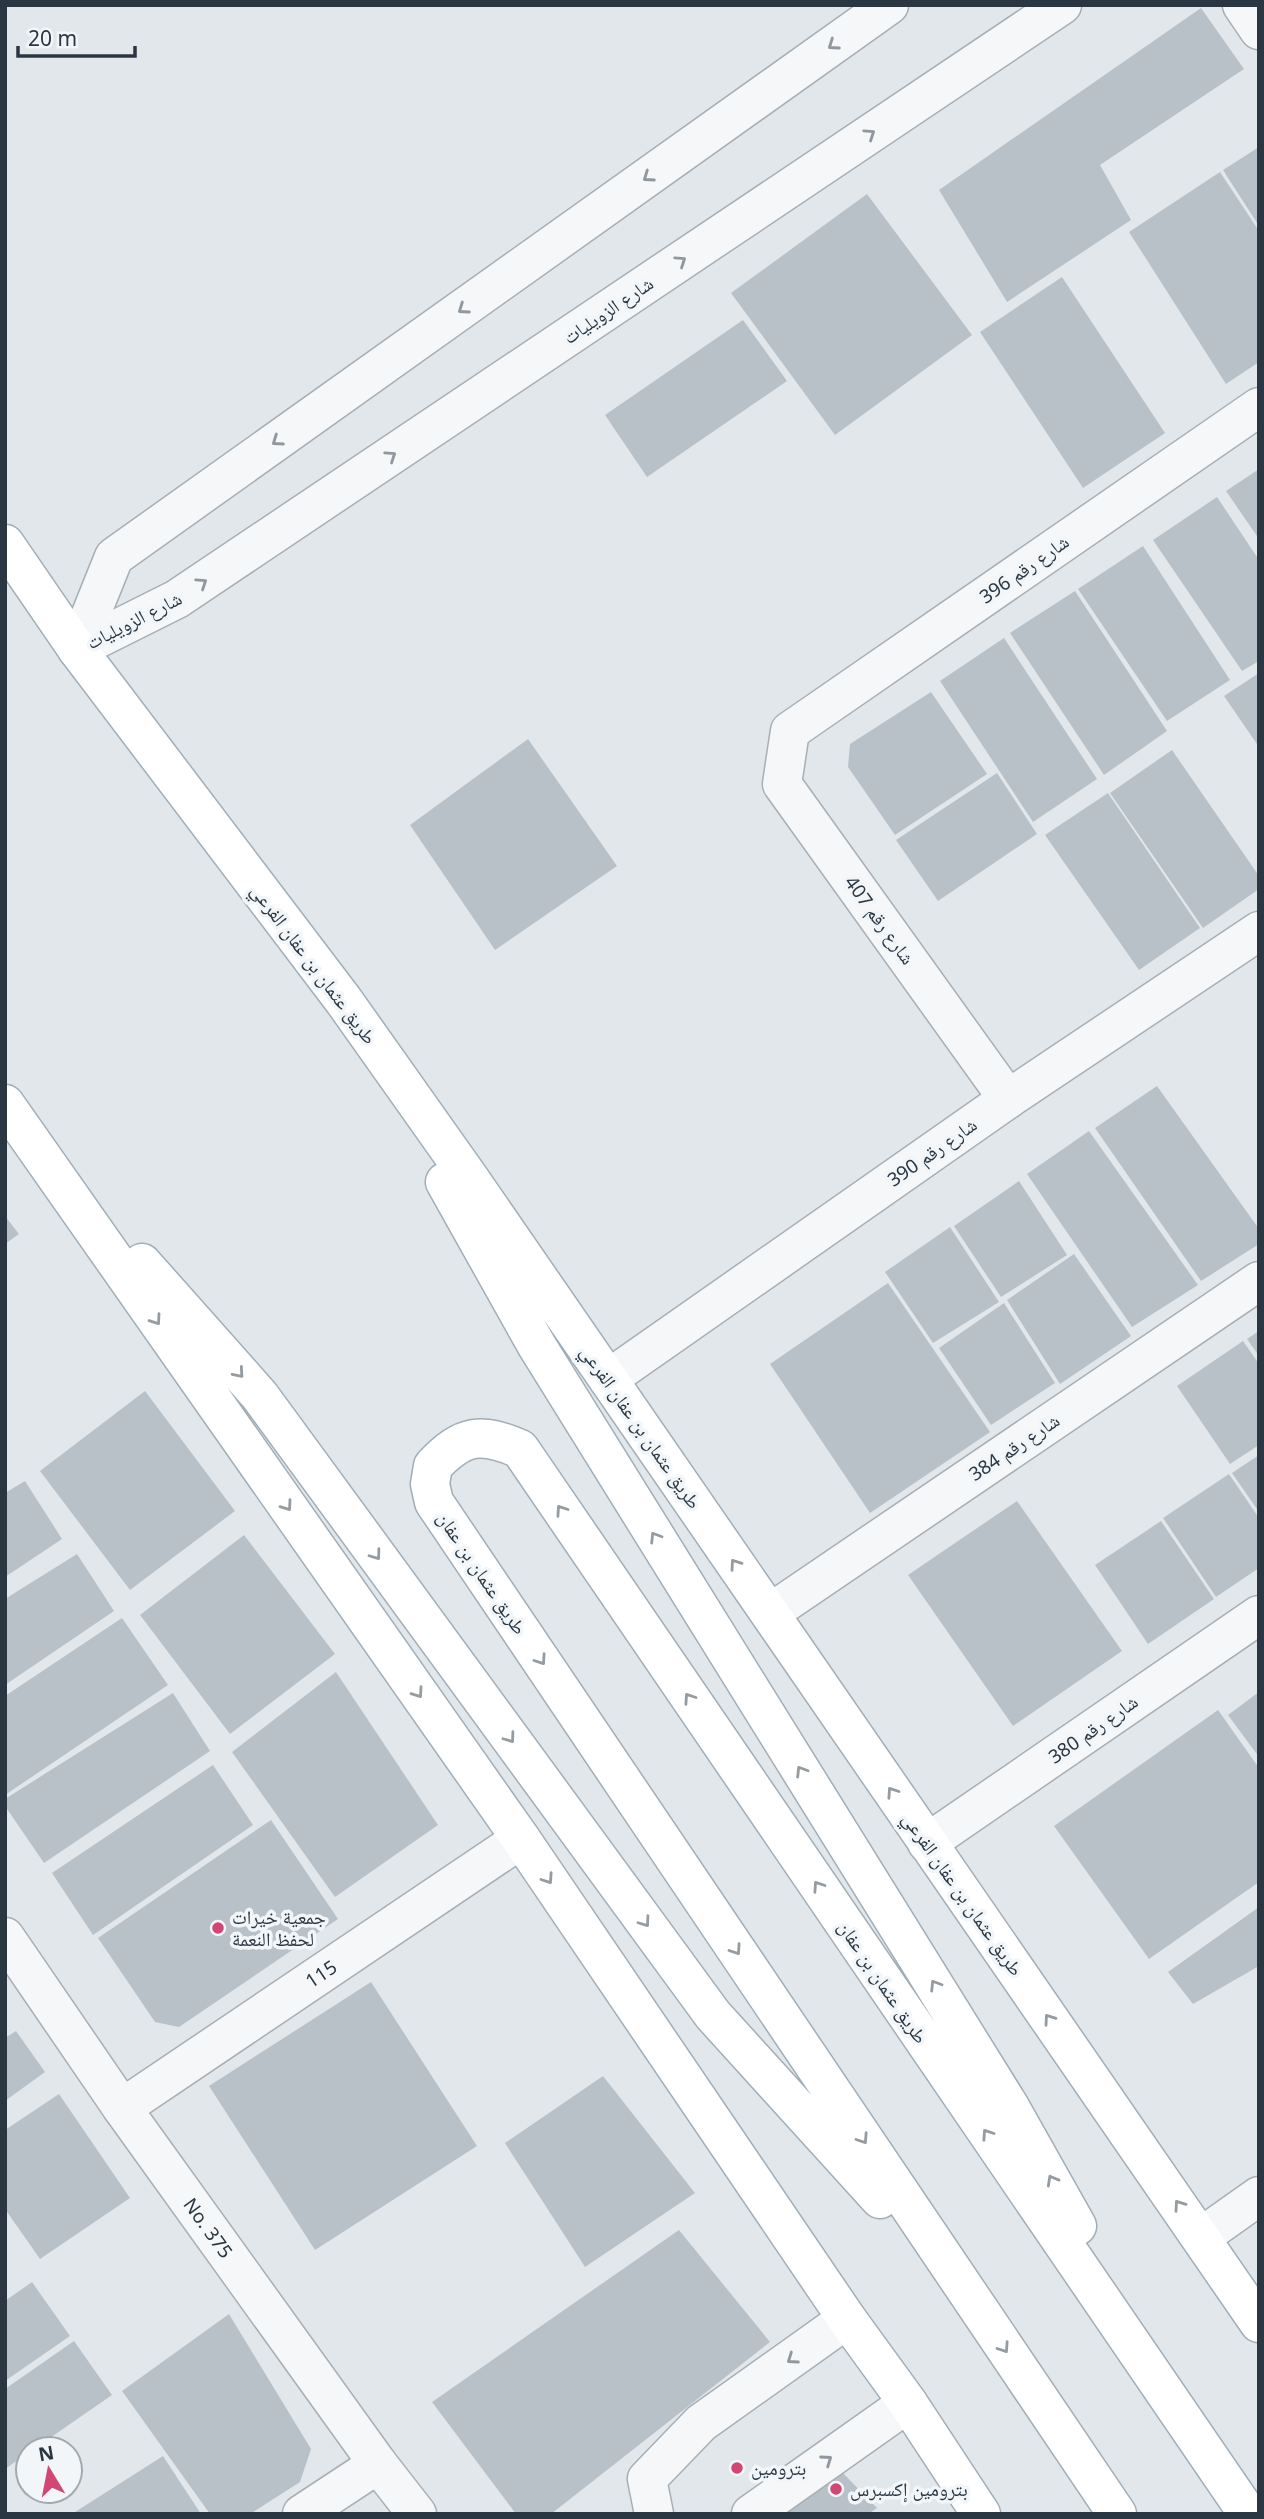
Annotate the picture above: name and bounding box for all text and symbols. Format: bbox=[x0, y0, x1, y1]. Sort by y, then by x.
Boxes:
scale bar bbox=[18, 14, 135, 58]
text: 20 m bbox=[28, 24, 77, 52]
one-way arrow bbox=[828, 37, 841, 49]
one-way arrow bbox=[862, 130, 875, 142]
one-way arrow bbox=[643, 169, 656, 181]
one-way arrow bbox=[673, 257, 686, 269]
street label: شارع الزويليات bbox=[558, 270, 658, 350]
one-way arrow bbox=[458, 301, 471, 313]
one-way arrow bbox=[272, 433, 285, 445]
one-way arrow bbox=[383, 452, 396, 464]
street label: شارع رقم 396 bbox=[974, 529, 1074, 609]
one-way arrow bbox=[194, 579, 207, 591]
street label: شارع الزويليات bbox=[82, 585, 186, 655]
street label: شارع رقم 407 bbox=[839, 870, 921, 970]
street label: طريق عثمان بن عفان الفرعي bbox=[243, 879, 383, 1051]
street label: شارع رقم 390 bbox=[882, 1112, 982, 1192]
one-way arrow bbox=[148, 1312, 161, 1325]
street label: طريق عثمان بن عفان الفرعي bbox=[572, 1340, 707, 1516]
one-way arrow bbox=[231, 1365, 243, 1378]
street label: شارع رقم 384 bbox=[964, 1407, 1064, 1487]
one-way arrow bbox=[279, 1498, 291, 1511]
one-way arrow bbox=[557, 1505, 569, 1518]
street label: طريق عثمان بن عفان bbox=[431, 1506, 533, 1640]
one-way arrow bbox=[651, 1531, 664, 1544]
one-way arrow bbox=[368, 1547, 380, 1560]
one-way arrow bbox=[730, 1558, 743, 1571]
one-way arrow bbox=[533, 1652, 545, 1665]
one-way arrow bbox=[410, 1685, 423, 1698]
street label: شارع رقم 380 bbox=[1043, 1689, 1143, 1769]
one-way arrow bbox=[685, 1693, 698, 1706]
one-way arrow bbox=[502, 1731, 515, 1743]
one-way arrow bbox=[797, 1766, 810, 1779]
one-way arrow bbox=[887, 1786, 900, 1799]
street label: طريق عثمان بن عفان الفرعي bbox=[894, 1807, 1029, 1983]
one-way arrow bbox=[540, 1871, 552, 1884]
one-way arrow bbox=[814, 1881, 826, 1894]
place label: جمعية خيرات لحفظ النعمة bbox=[232, 1904, 326, 1952]
one-way arrow bbox=[637, 1914, 649, 1927]
street label: طريق عثمان بن عفان bbox=[832, 1915, 934, 2049]
marker: جمعية خيرات لحفظ النعمة bbox=[210, 1920, 226, 1936]
one-way arrow bbox=[728, 1943, 741, 1956]
street label: 115 bbox=[300, 1954, 342, 1994]
one-way arrow bbox=[930, 1980, 943, 1993]
one-way arrow bbox=[1045, 2014, 1057, 2027]
one-way arrow bbox=[983, 2129, 996, 2142]
one-way arrow bbox=[855, 2131, 868, 2144]
one-way arrow bbox=[1047, 2175, 1060, 2188]
street label: No. 375 bbox=[178, 2193, 239, 2263]
one-way arrow bbox=[1175, 2200, 1187, 2213]
one-way arrow bbox=[996, 2340, 1008, 2353]
one-way arrow bbox=[787, 2351, 800, 2363]
north arrow bbox=[14, 2435, 84, 2505]
text: N bbox=[36, 2439, 56, 2467]
place label: بترومين bbox=[751, 2455, 806, 2481]
one-way arrow bbox=[819, 2456, 832, 2468]
marker: بترومين bbox=[729, 2460, 745, 2476]
place label: بترومين إكسبرس bbox=[850, 2476, 968, 2503]
marker: بترومين إكسبرس bbox=[828, 2481, 844, 2497]

